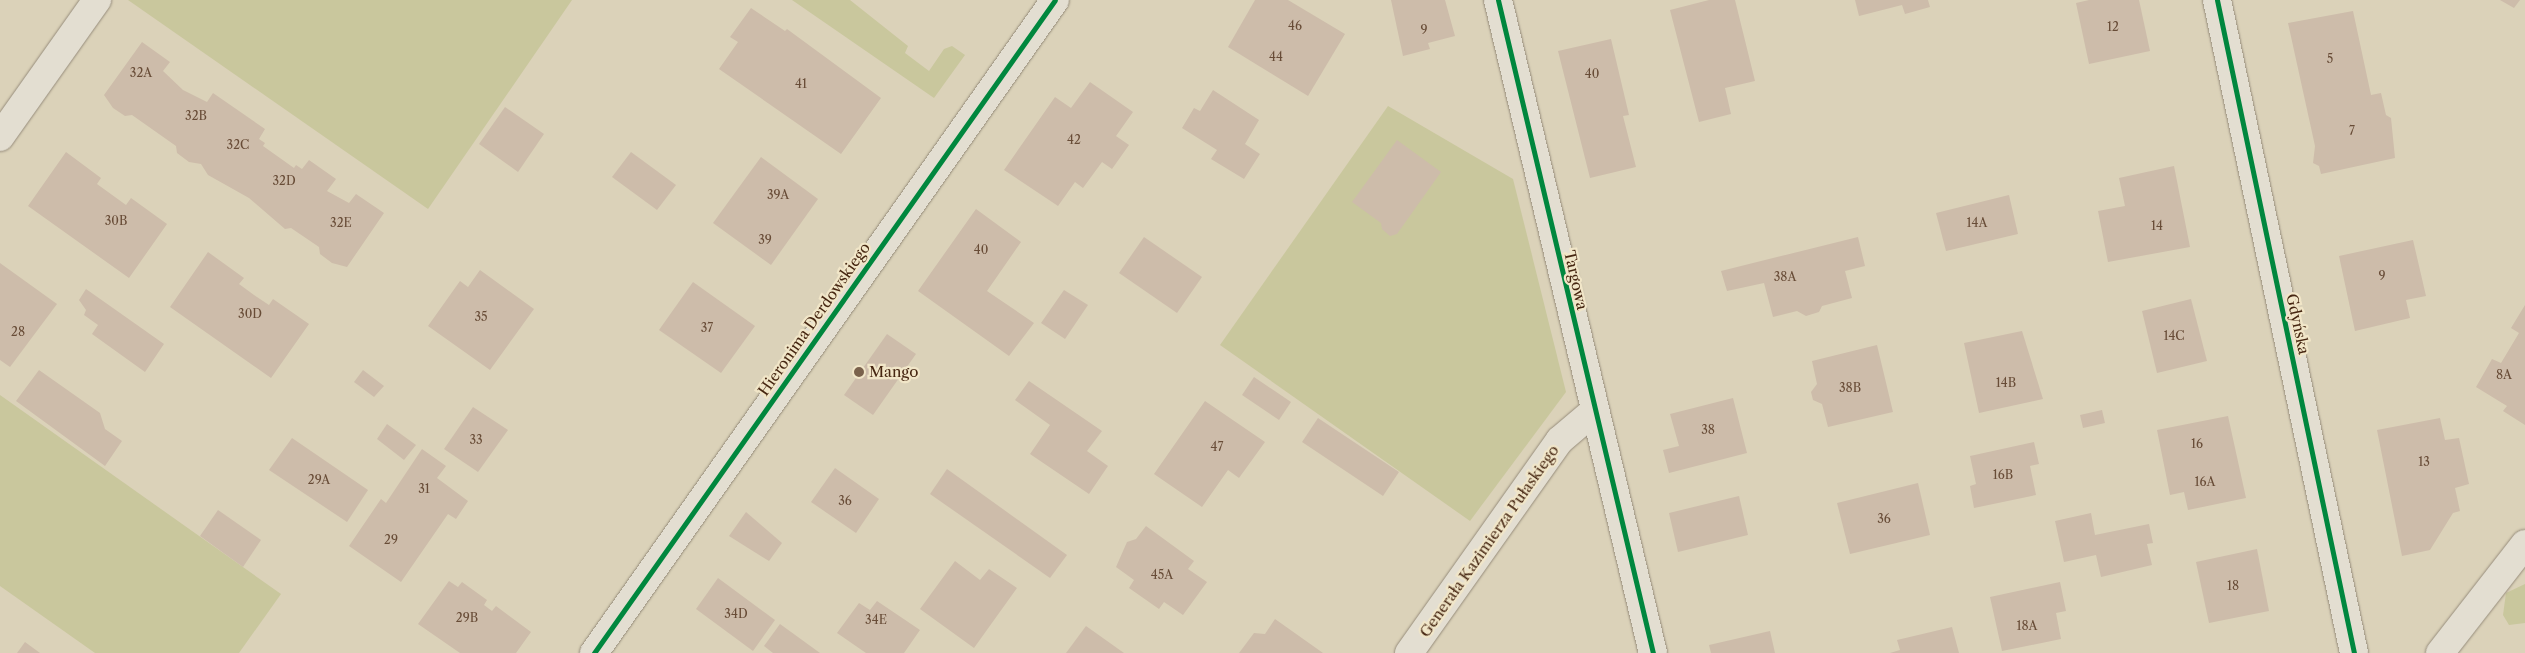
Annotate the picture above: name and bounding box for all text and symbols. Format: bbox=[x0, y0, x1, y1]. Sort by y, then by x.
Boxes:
house number: 46 bbox=[1288, 19, 1302, 33]
house number: 12 bbox=[2107, 20, 2119, 34]
house number: 9 bbox=[1420, 23, 1428, 37]
house number: 44 bbox=[1269, 50, 1283, 64]
house number: 5 bbox=[2327, 52, 2333, 66]
house number: 32A bbox=[130, 66, 152, 80]
house number: 40 bbox=[1585, 67, 1599, 81]
house number: 41 bbox=[795, 77, 807, 91]
house number: 32B bbox=[185, 109, 207, 123]
house number: 7 bbox=[2349, 124, 2355, 138]
house number: 42 bbox=[1067, 133, 1081, 147]
house number: 32C bbox=[227, 138, 249, 152]
house number: 32D bbox=[272, 174, 296, 188]
house number: 39A bbox=[767, 188, 789, 202]
house number: 30B bbox=[105, 214, 127, 228]
house number: 32E bbox=[330, 216, 352, 230]
house number: 14A bbox=[1967, 216, 1987, 230]
house number: 14 bbox=[2151, 219, 2163, 233]
house number: 39 bbox=[758, 233, 772, 247]
street label: Hieronima Derdowskiego bbox=[754, 239, 874, 399]
house number: 40 bbox=[974, 243, 988, 257]
street label: Targowa bbox=[1560, 249, 1592, 311]
house number: 9 bbox=[2378, 269, 2386, 283]
house number: 38A bbox=[1774, 270, 1796, 284]
street label: Gdyńska bbox=[2283, 292, 2313, 356]
house number: 30D bbox=[238, 307, 262, 321]
house number: 35 bbox=[474, 310, 488, 324]
house number: 37 bbox=[701, 321, 713, 335]
house number: 28 bbox=[11, 325, 25, 339]
house number: 14C bbox=[2163, 329, 2185, 343]
place label: Mango bbox=[869, 363, 918, 381]
marker: Mango bbox=[853, 366, 865, 378]
house number: 8A bbox=[2496, 368, 2512, 382]
house number: 14B bbox=[1996, 376, 2016, 390]
house number: 38B bbox=[1839, 381, 1861, 395]
house number: 38 bbox=[1701, 423, 1715, 437]
house number: 33 bbox=[469, 433, 483, 447]
house number: 16 bbox=[2191, 437, 2203, 451]
house number: 47 bbox=[1211, 440, 1223, 454]
street label: Generała Kazimierza Pułaskiego bbox=[1416, 441, 1562, 641]
house number: 13 bbox=[2418, 455, 2430, 469]
house number: 16B bbox=[1993, 468, 2013, 482]
house number: 29A bbox=[308, 473, 330, 487]
house number: 16A bbox=[2195, 475, 2215, 489]
house number: 31 bbox=[418, 482, 430, 496]
house number: 36 bbox=[838, 494, 852, 508]
house number: 36 bbox=[1877, 512, 1891, 526]
house number: 29 bbox=[384, 533, 398, 547]
house number: 45A bbox=[1151, 568, 1173, 582]
house number: 18 bbox=[2227, 579, 2239, 593]
house number: 34D bbox=[724, 607, 748, 621]
house number: 29B bbox=[456, 611, 478, 625]
house number: 34E bbox=[865, 613, 887, 627]
house number: 18A bbox=[2016, 619, 2038, 633]

